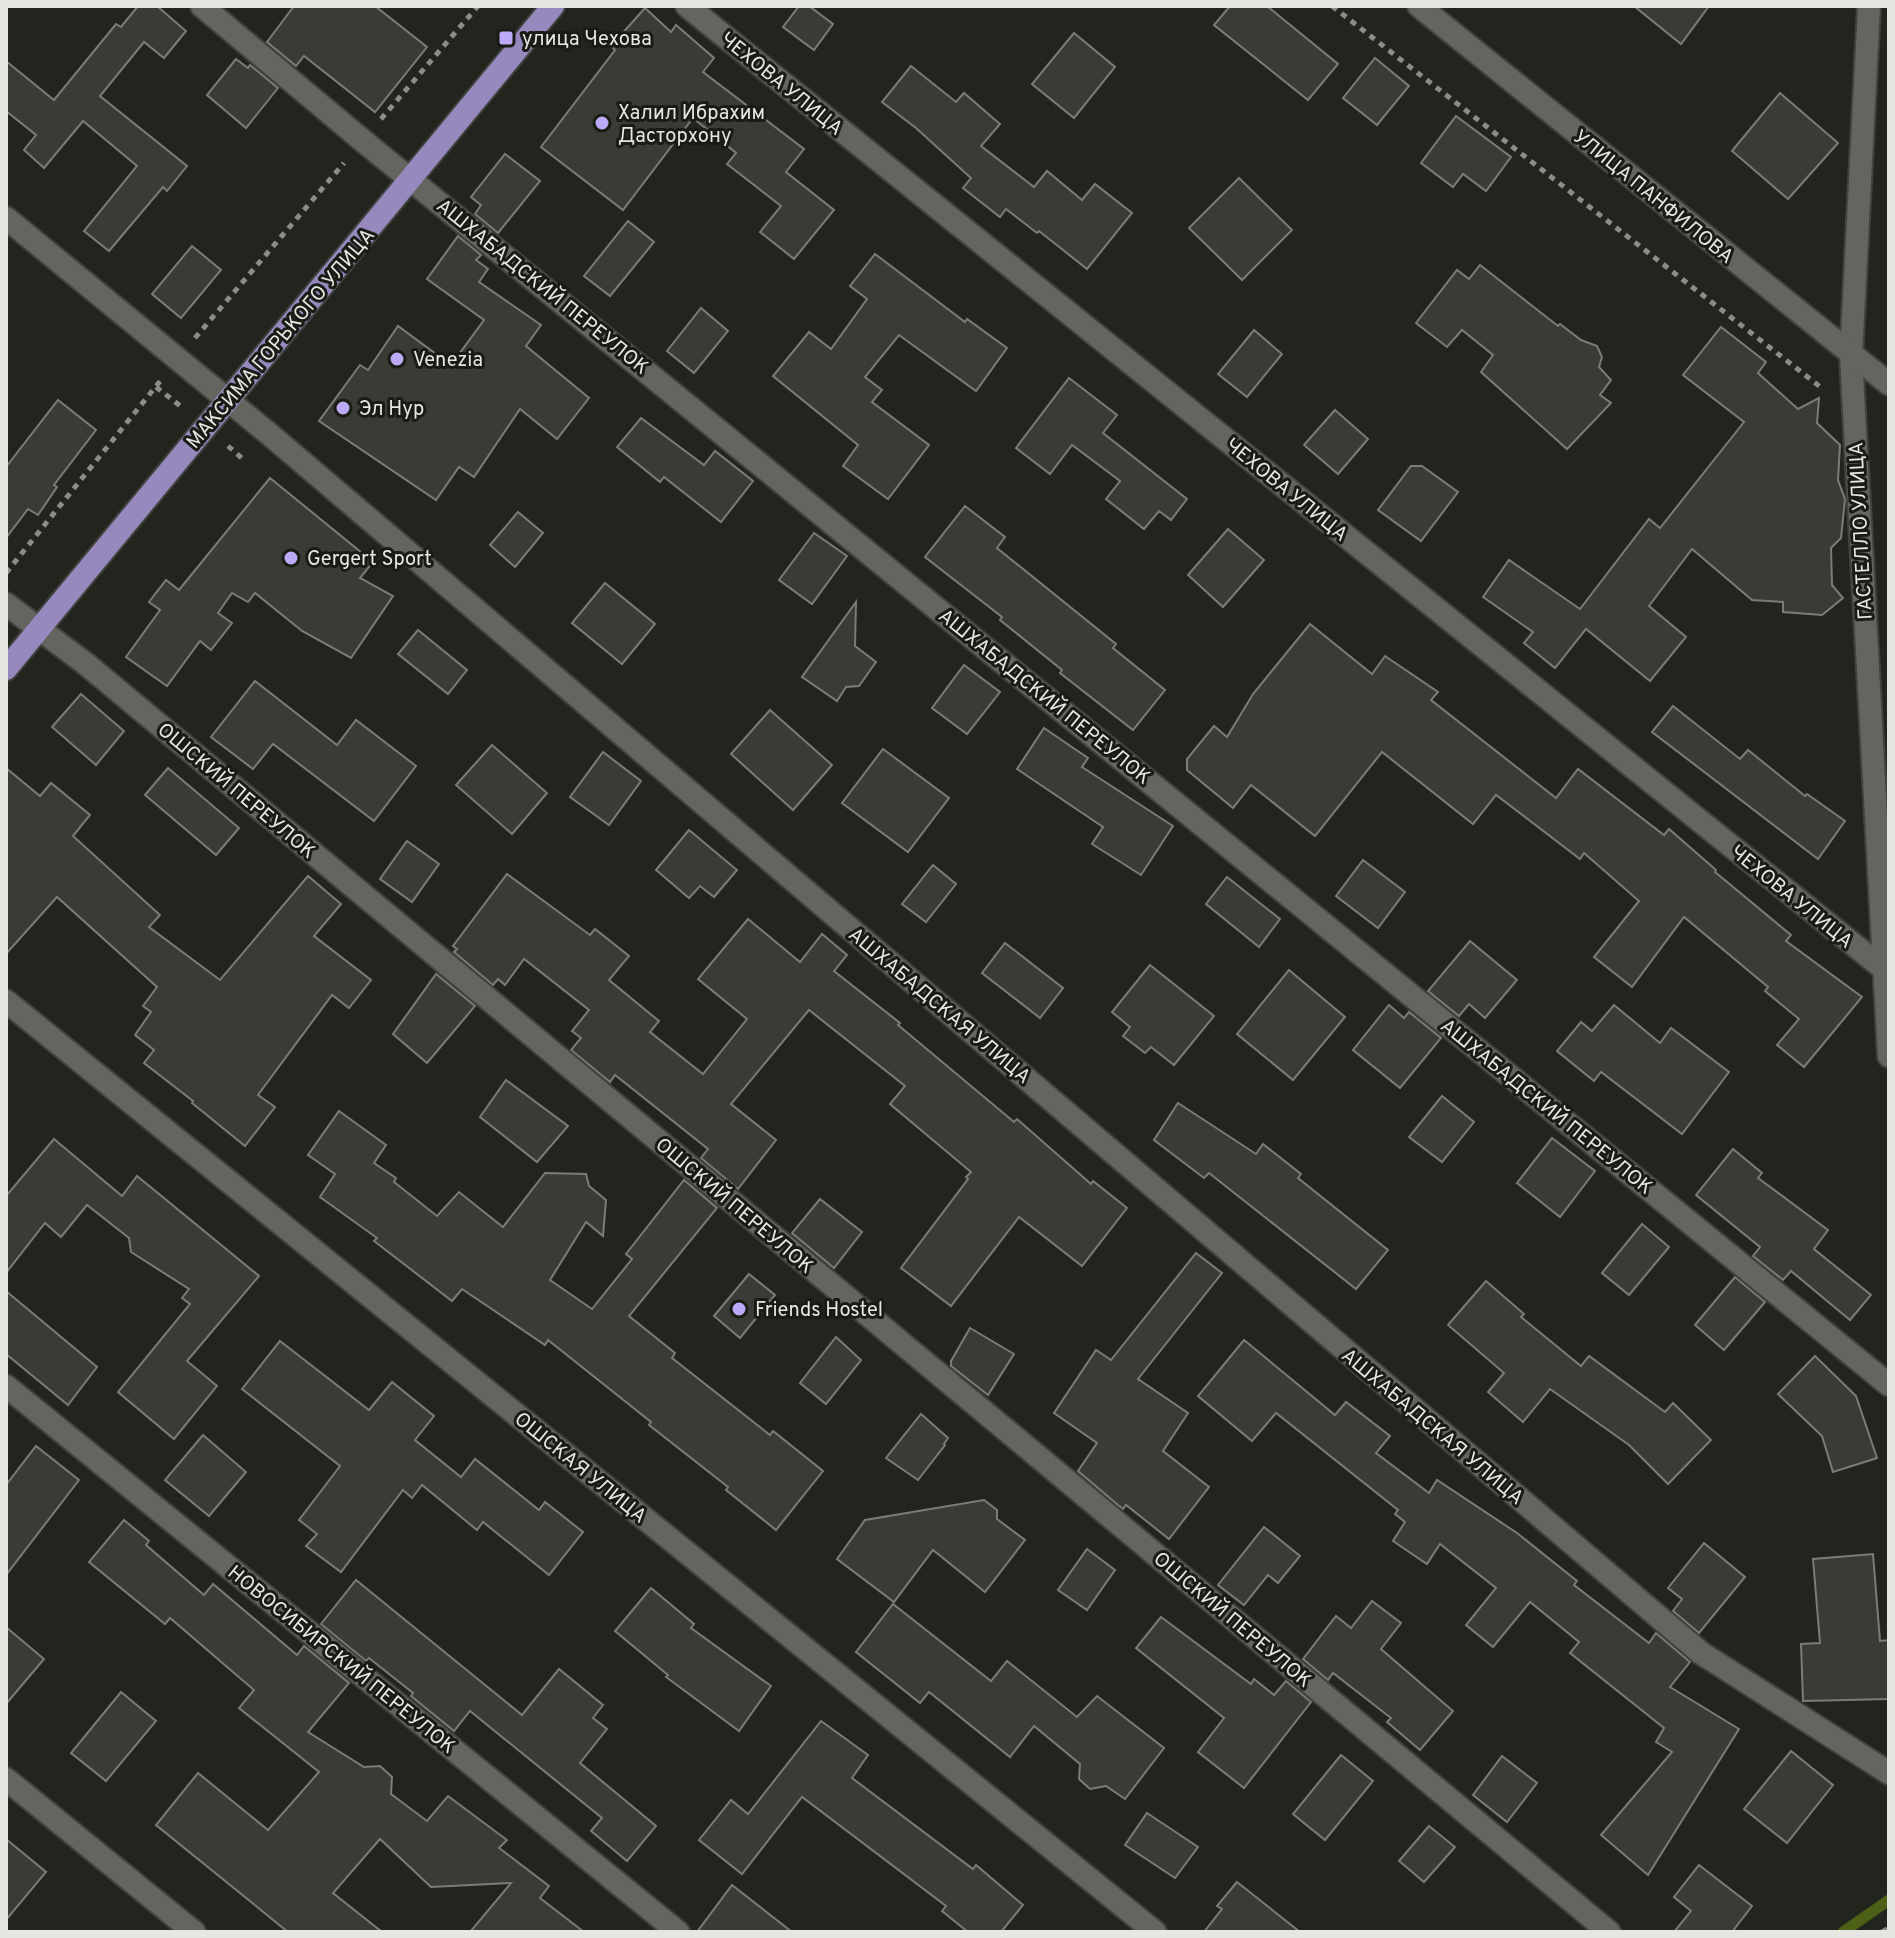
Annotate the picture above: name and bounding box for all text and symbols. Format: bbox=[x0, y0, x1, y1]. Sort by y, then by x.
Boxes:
place label: улица Чехова bbox=[522, 27, 652, 53]
street label: ЧЕХОВА УЛИЦА bbox=[714, 27, 848, 142]
marker: улица Чехова bbox=[497, 29, 515, 47]
place label: Халил Ибрахим Дасторхону bbox=[618, 101, 765, 150]
marker: Халил Ибрахим Дасторхону bbox=[593, 114, 611, 132]
street label: УЛИЦА ПАНФИЛОВА bbox=[1567, 125, 1738, 270]
street label: АШХАБАДСКИЙ ПЕРЕУЛОК bbox=[430, 192, 655, 381]
street label: МАКСИМА ГОРЬКОГО УЛИЦА bbox=[182, 224, 382, 455]
place label: Venezia bbox=[413, 348, 483, 374]
marker: Venezia bbox=[388, 350, 406, 368]
place label: Эл Нур bbox=[359, 397, 424, 423]
marker: Эл Нур bbox=[334, 399, 352, 417]
street label: ЧЕХОВА УЛИЦА bbox=[1219, 433, 1353, 548]
street label: ГАСТЕЛЛО УЛИЦА bbox=[1844, 441, 1880, 620]
place label: Gergert Sport bbox=[307, 547, 432, 573]
marker: Gergert Sport bbox=[282, 549, 300, 567]
street label: АШХАБАДСКИЙ ПЕРЕУЛОК bbox=[932, 602, 1157, 791]
street label: ОШСКИЙ ПЕРЕУЛОК bbox=[151, 716, 321, 865]
street label: ЧЕХОВА УЛИЦА bbox=[1724, 840, 1858, 955]
street label: АШХАБАДСКАЯ УЛИЦА bbox=[842, 922, 1035, 1091]
street label: АШХАБАДСКИЙ ПЕРЕУЛОК bbox=[1434, 1012, 1659, 1201]
street label: ОШСКИЙ ПЕРЕУЛОК bbox=[649, 1131, 819, 1280]
place label: Friends Hostel bbox=[755, 1298, 883, 1324]
marker: Friends Hostel bbox=[730, 1300, 748, 1318]
street label: АШХАБАДСКАЯ УЛИЦА bbox=[1335, 1343, 1528, 1512]
street label: ОШСКАЯ УЛИЦА bbox=[508, 1407, 651, 1530]
street label: ОШСКИЙ ПЕРЕУЛОК bbox=[1147, 1545, 1317, 1694]
street label: НОВОСИБИРСКИЙ ПЕРЕУЛОК bbox=[221, 1559, 461, 1761]

